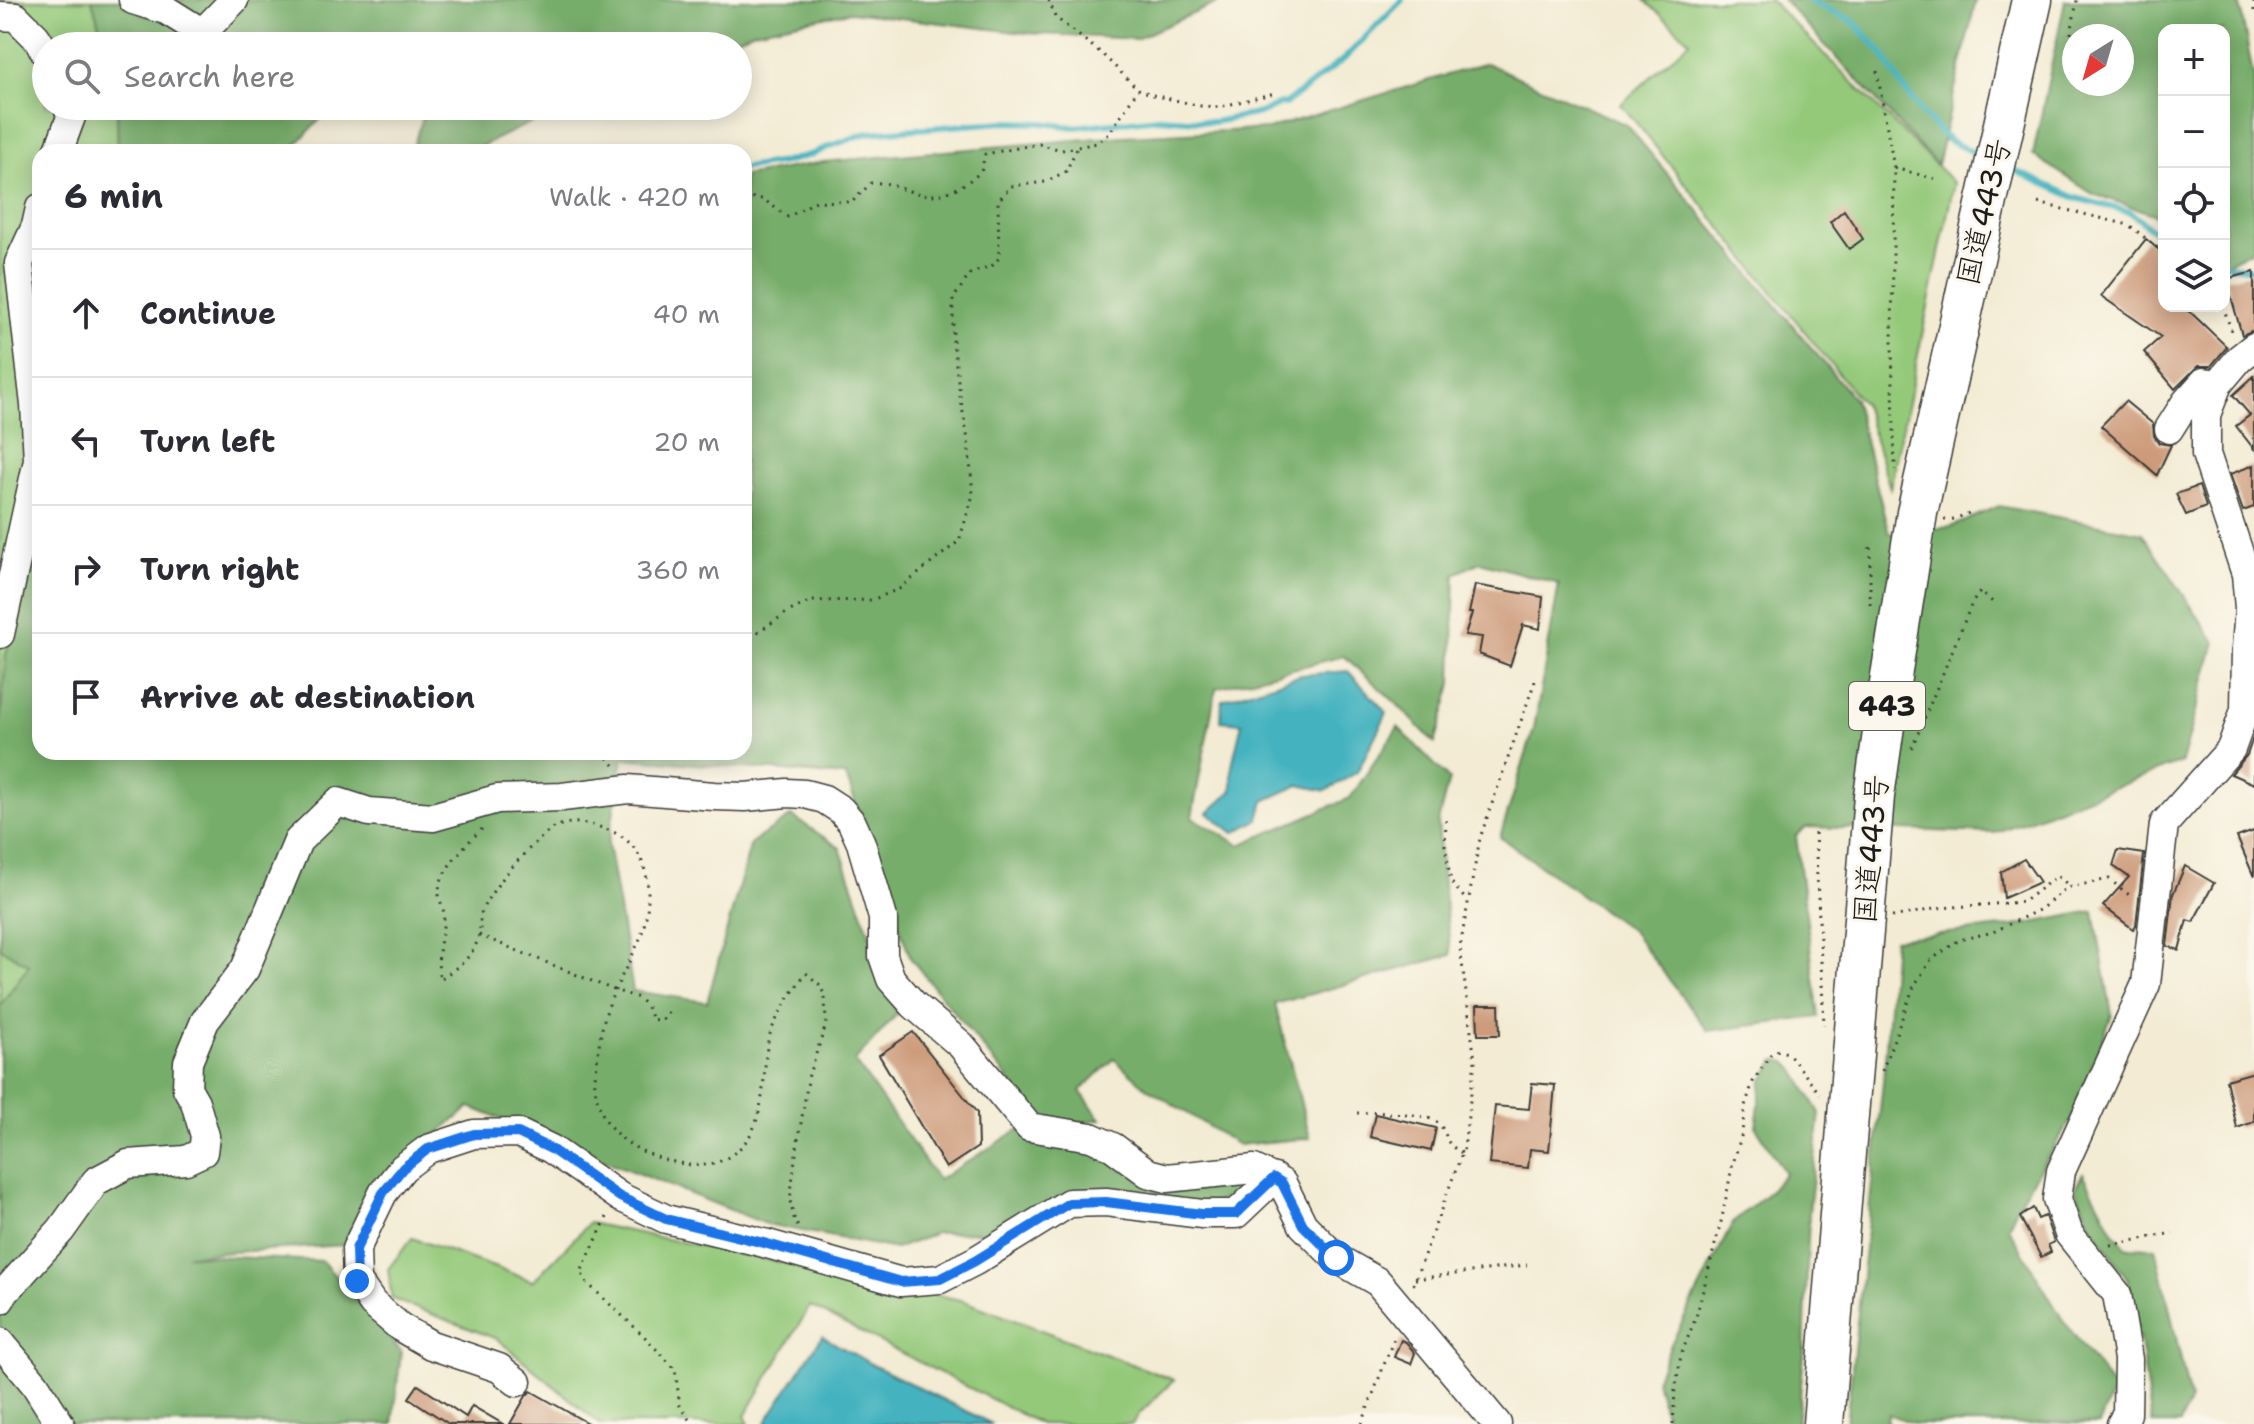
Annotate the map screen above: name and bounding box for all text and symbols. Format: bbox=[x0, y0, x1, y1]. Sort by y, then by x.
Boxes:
north arrow bbox=[2062, 24, 2134, 96]
map controls bbox=[2158, 24, 2230, 312]
button: + bbox=[2158, 24, 2230, 96]
search box bbox=[32, 32, 752, 120]
icon: search bbox=[60, 54, 104, 98]
text: Search here bbox=[124, 56, 295, 97]
button: − bbox=[2158, 96, 2230, 168]
street label: 国道443号 bbox=[1947, 134, 2020, 290]
button: locate bbox=[2158, 168, 2230, 240]
text: 6 min bbox=[64, 173, 163, 219]
text: Walk · 420 m bbox=[549, 179, 720, 214]
button: layers bbox=[2158, 240, 2230, 312]
icon: ahead bbox=[64, 291, 108, 335]
text: Continue bbox=[140, 293, 276, 334]
text: 40 m bbox=[653, 296, 720, 331]
icon: left bbox=[64, 419, 108, 463]
text: Turn left bbox=[140, 421, 275, 462]
text: 20 m bbox=[653, 424, 720, 459]
icon: right bbox=[64, 547, 108, 591]
text: Turn right bbox=[140, 549, 299, 590]
text: 360 m bbox=[635, 552, 720, 587]
icon: arrive bbox=[64, 675, 108, 719]
text: Arrive at destination bbox=[140, 677, 475, 718]
road number: 443 bbox=[1849, 682, 1925, 730]
street label: 国道443号 bbox=[1844, 772, 1897, 926]
route start bbox=[1318, 1240, 1354, 1276]
route end bbox=[339, 1263, 375, 1299]

